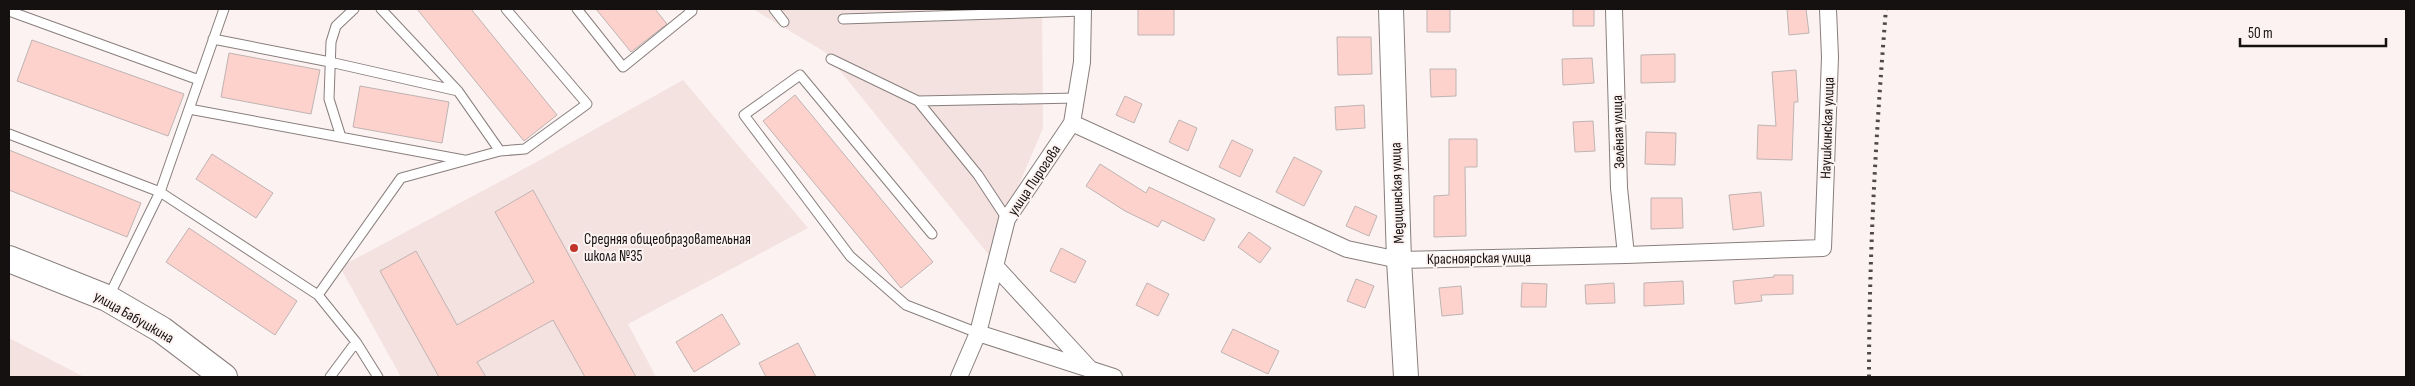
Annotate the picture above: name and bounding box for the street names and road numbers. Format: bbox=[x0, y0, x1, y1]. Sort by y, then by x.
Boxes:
street label: Наушкинская улица bbox=[1816, 77, 1839, 179]
street label: Зелёная улица bbox=[1608, 95, 1629, 169]
street label: улица Пирогова bbox=[1004, 141, 1065, 219]
street label: Медицинская улица bbox=[1386, 142, 1409, 244]
street label: Красноярская улица bbox=[1427, 248, 1531, 269]
street label: улица Бабушкина bbox=[90, 287, 177, 348]

